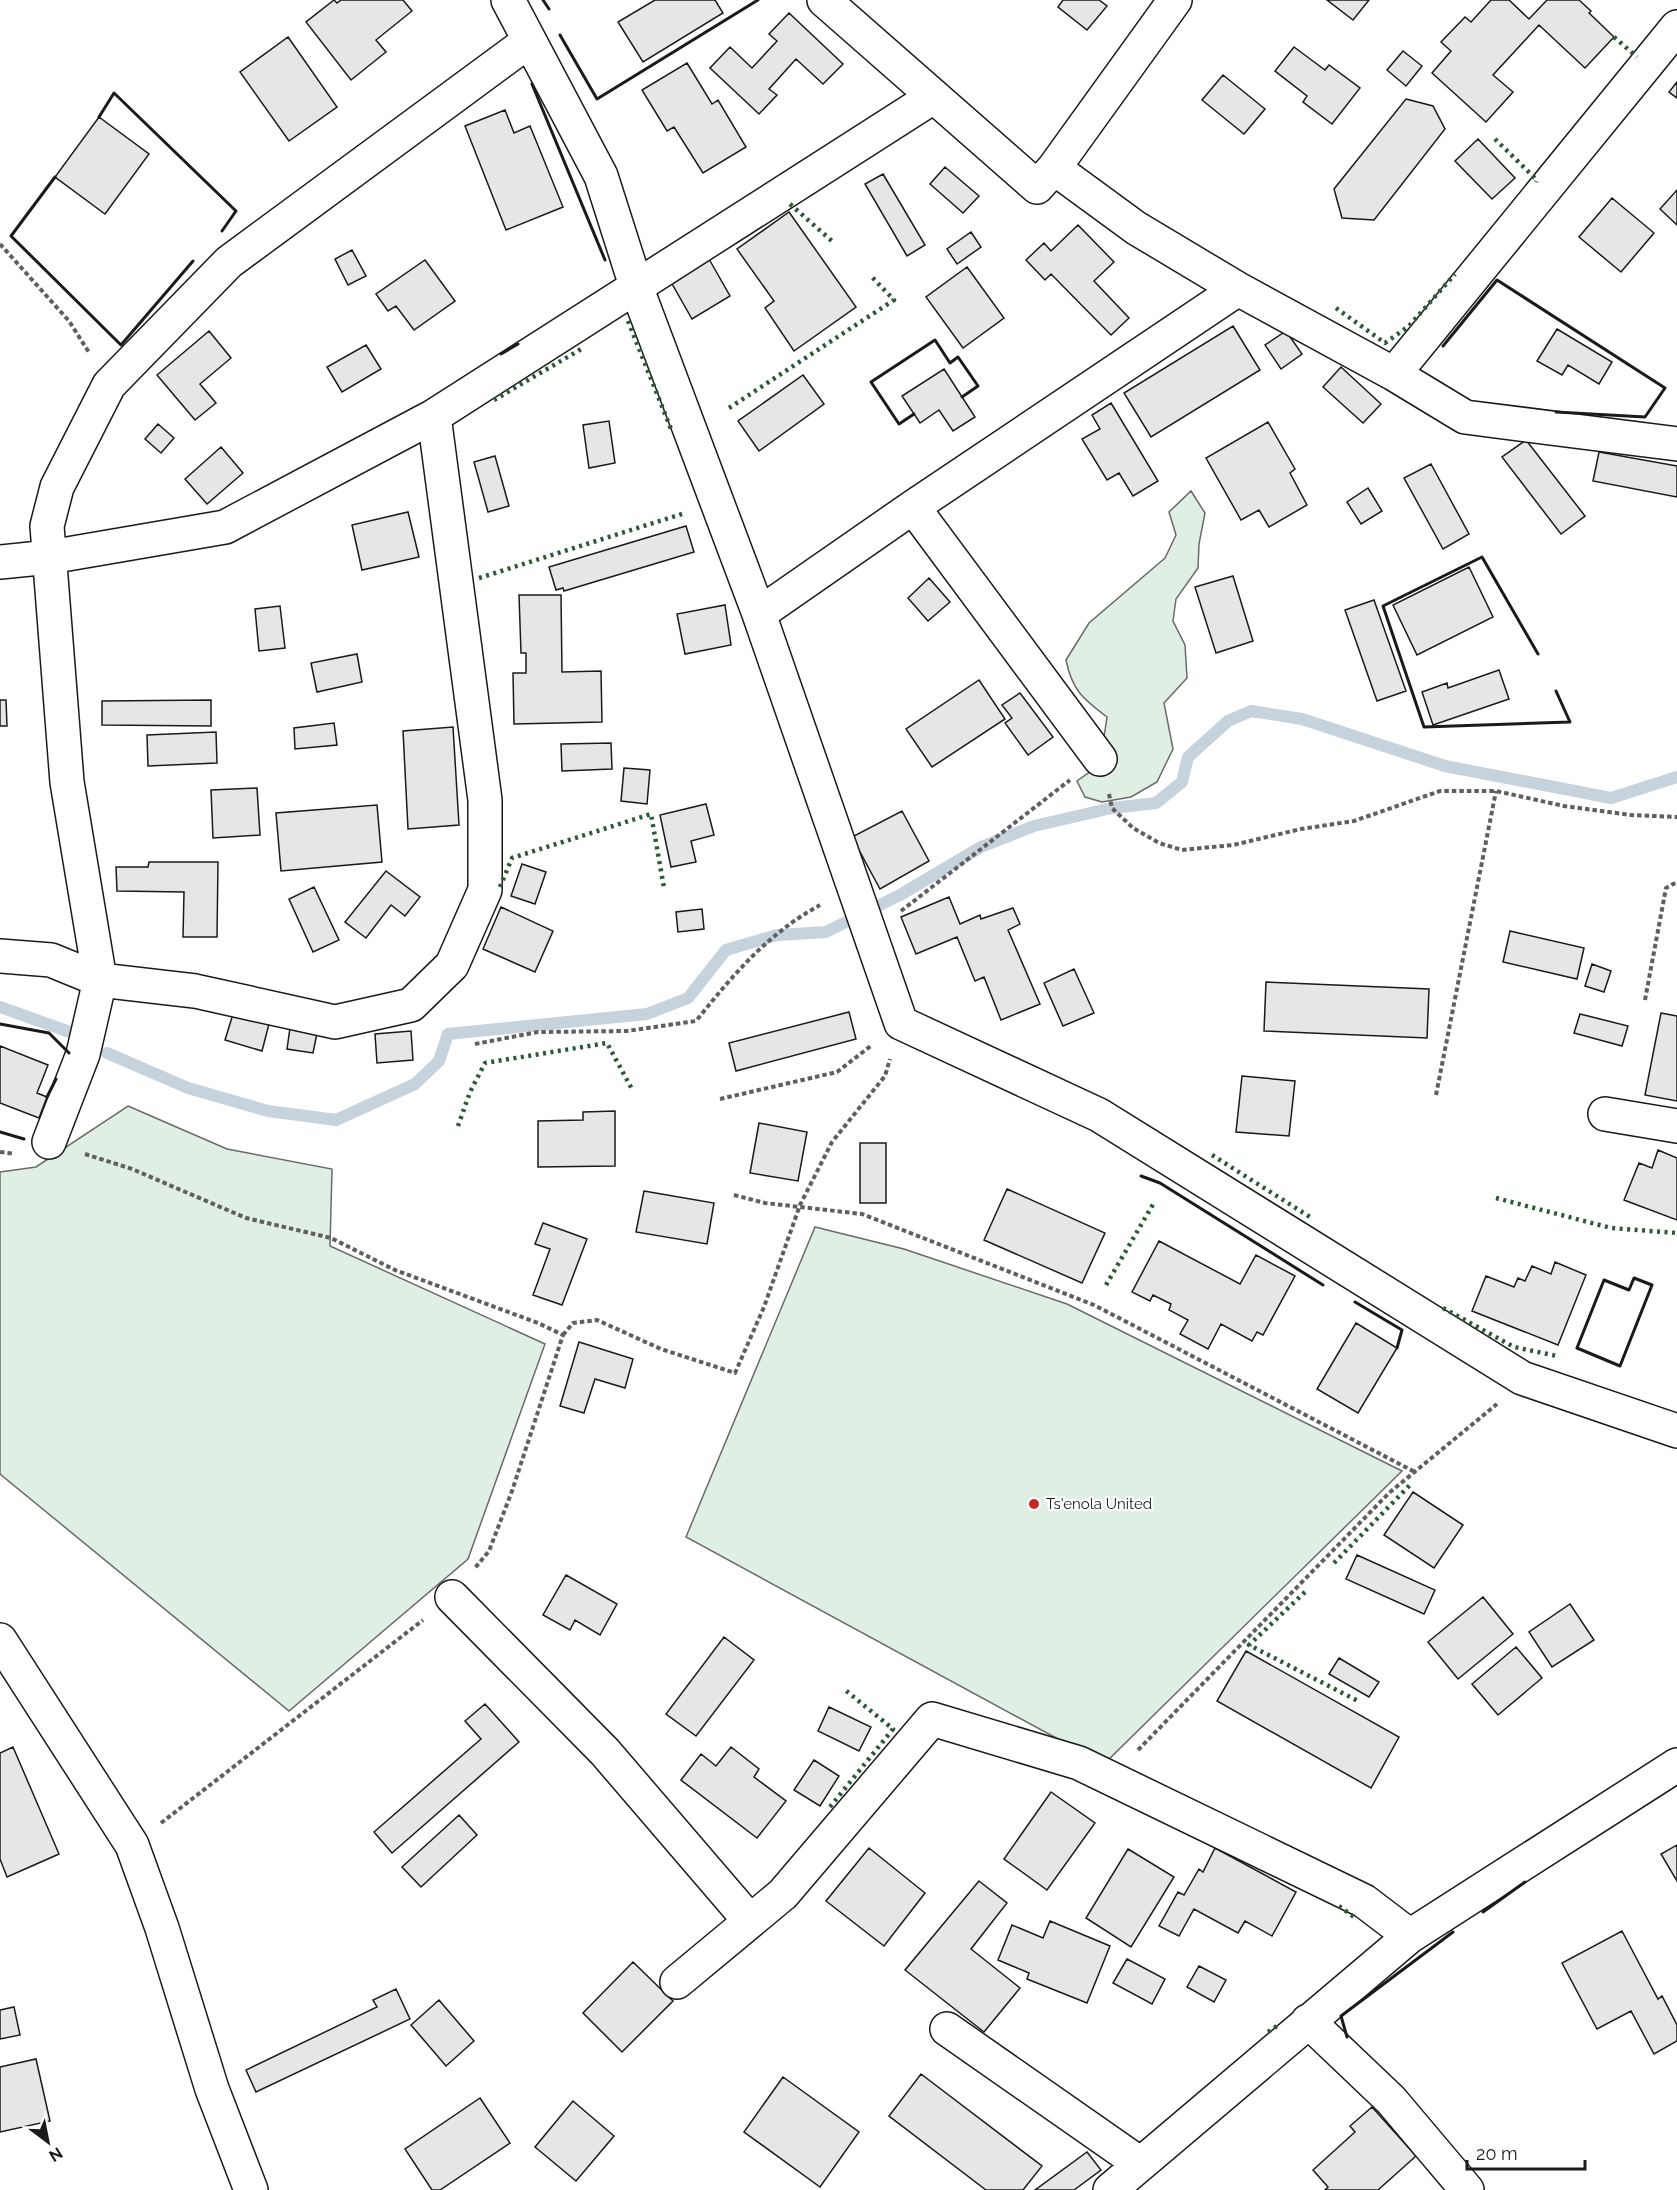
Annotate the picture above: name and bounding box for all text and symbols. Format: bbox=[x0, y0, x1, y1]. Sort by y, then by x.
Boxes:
place label: Ts'enola United bbox=[1046, 1495, 1152, 1513]
marker: Ts'enola United bbox=[1027, 1497, 1041, 1511]
north arrow bbox=[18, 2112, 78, 2172]
scale bar bbox=[1467, 2133, 1586, 2171]
text: N bbox=[45, 2143, 66, 2166]
text: 20 m bbox=[1476, 2143, 1518, 2164]

